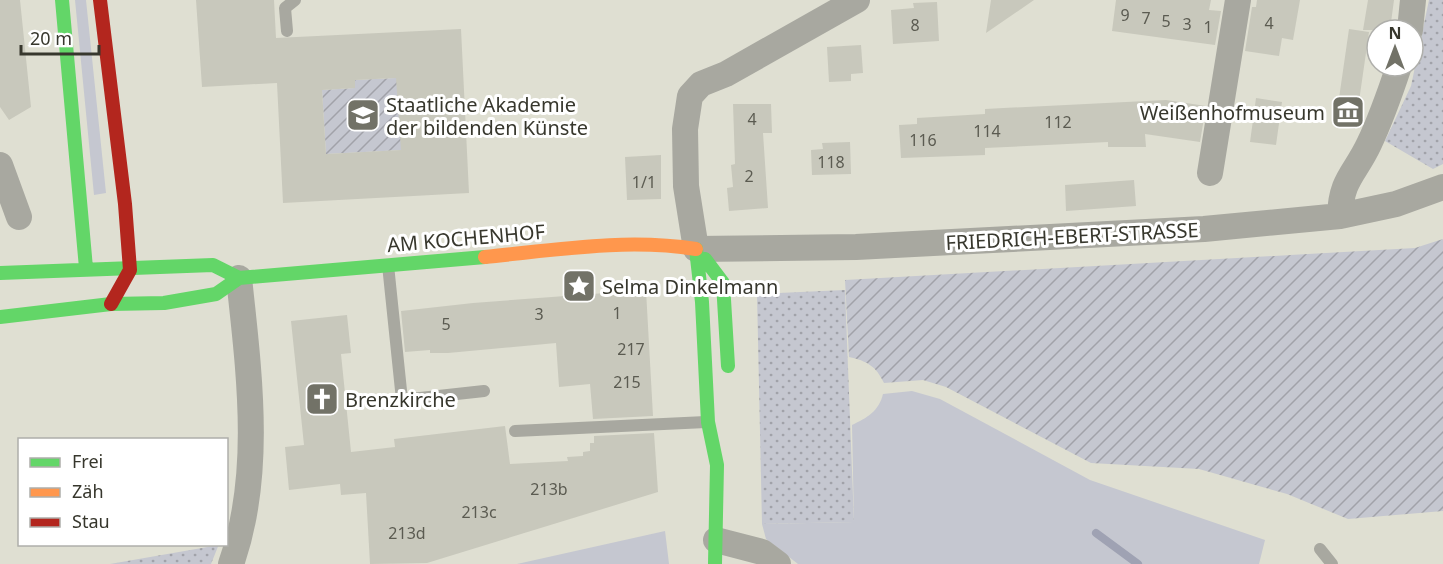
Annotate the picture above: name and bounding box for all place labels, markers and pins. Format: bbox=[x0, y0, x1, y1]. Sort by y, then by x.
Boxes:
place label: Staatliche Akademie der bildenden Künste bbox=[386, 91, 588, 141]
museum icon: Weißenhofmuseum bbox=[1330, 94, 1366, 130]
school or university icon: Staatliche Akademie der bildenden Künste bbox=[345, 97, 381, 133]
place label: Weißenhofmuseum bbox=[1140, 99, 1325, 126]
place icon: Selma Dinkelmann bbox=[561, 268, 597, 304]
place label: Selma Dinkelmann bbox=[602, 273, 778, 300]
church icon: Brenzkirche bbox=[304, 381, 340, 417]
place label: Brenzkirche bbox=[345, 386, 456, 413]

